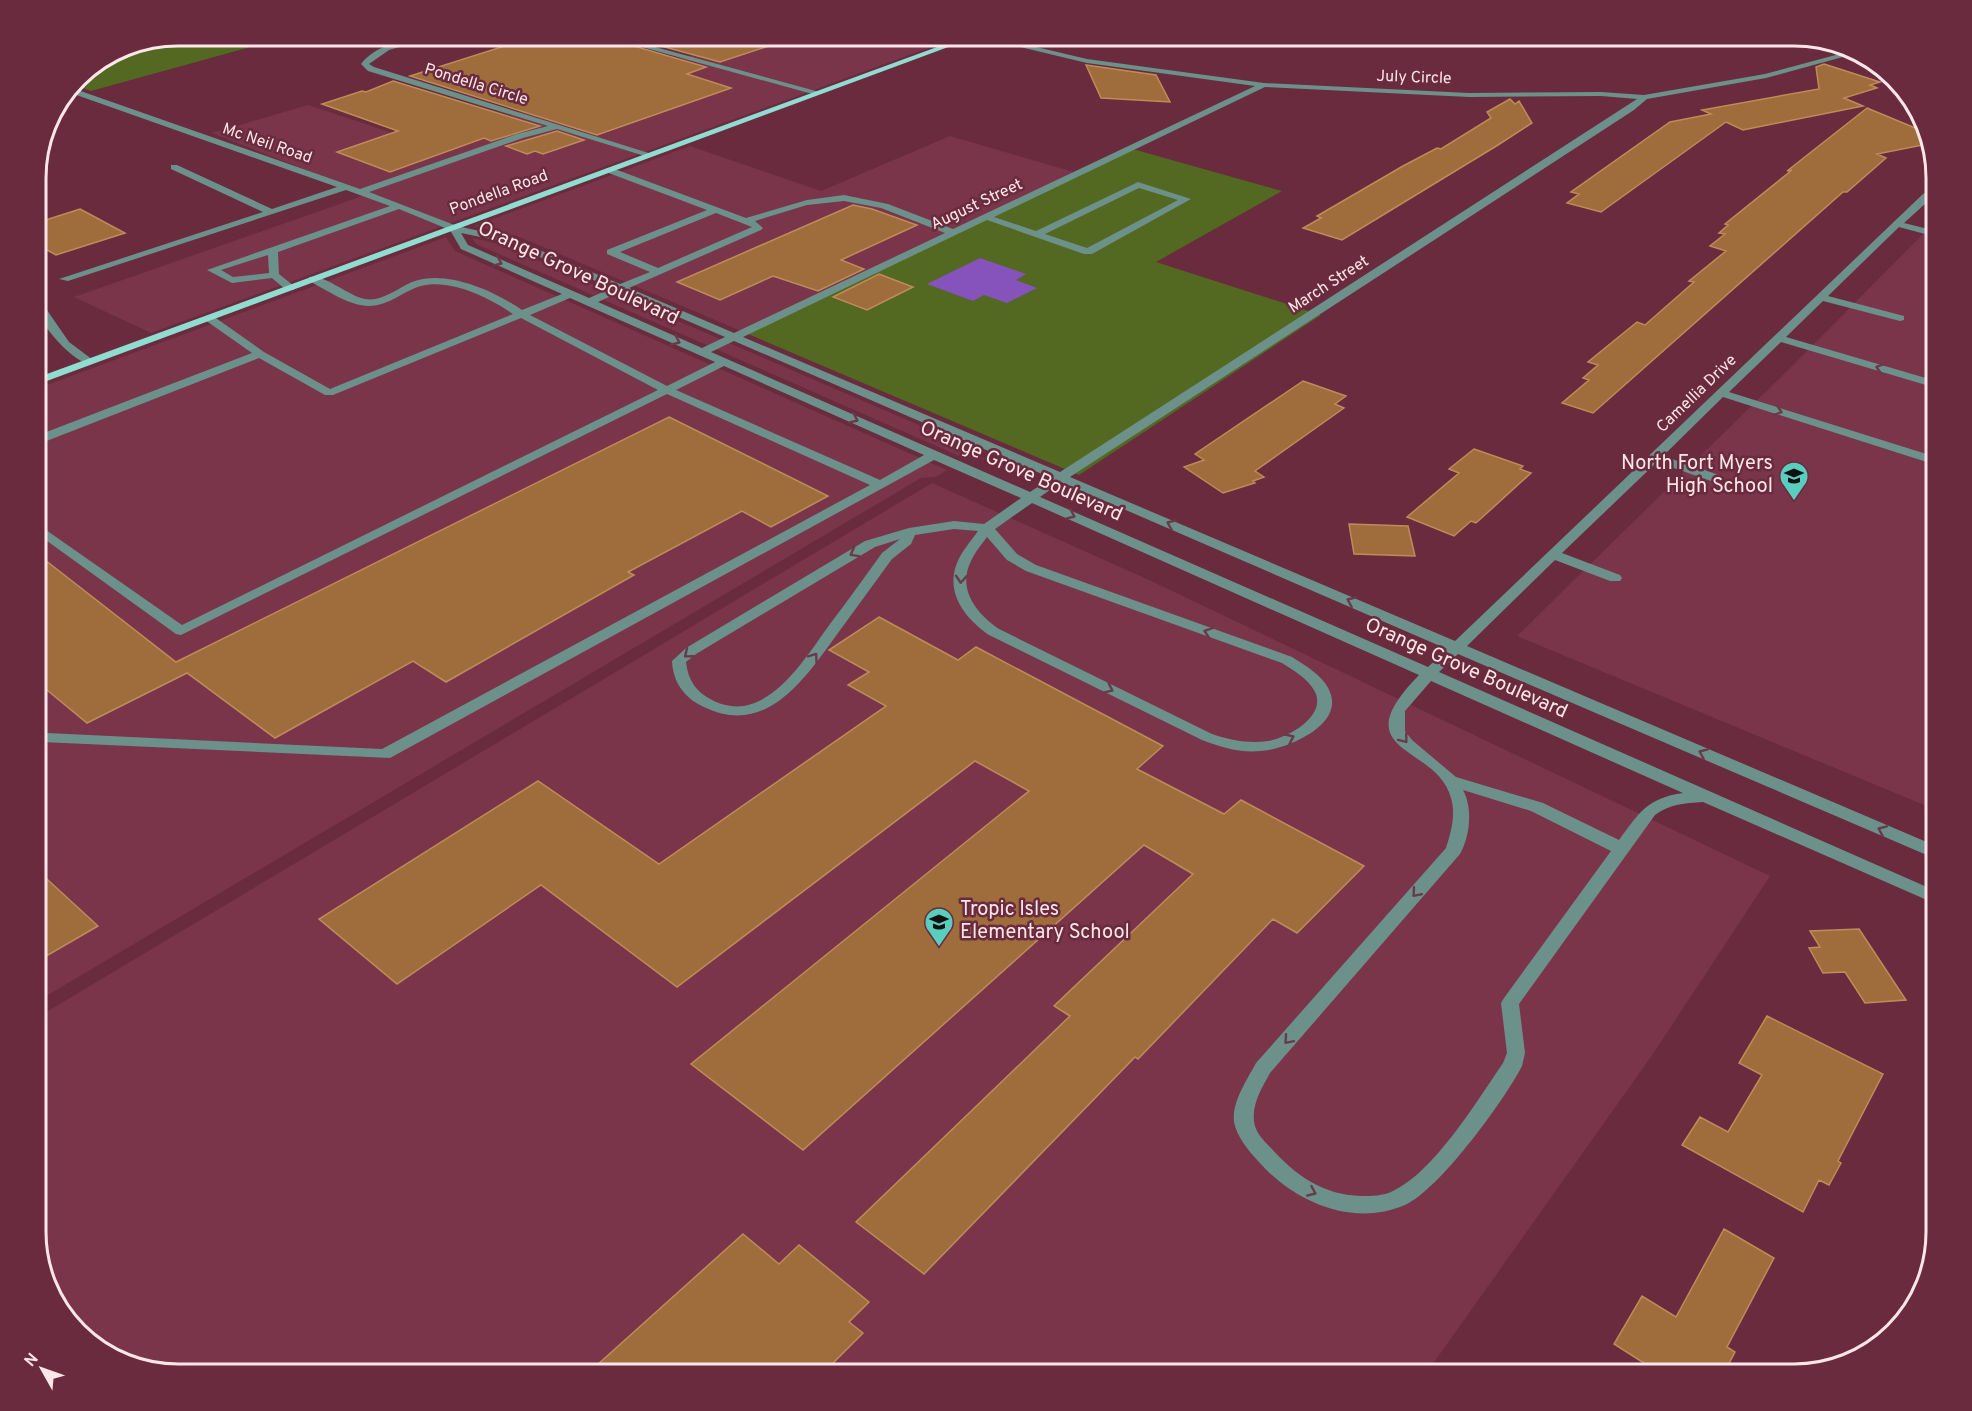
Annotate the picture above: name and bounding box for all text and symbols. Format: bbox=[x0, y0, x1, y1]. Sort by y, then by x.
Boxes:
street label: Pondella Circle bbox=[422, 60, 530, 110]
street label: July Circle bbox=[1376, 67, 1452, 89]
street label: Mc Neil Road bbox=[219, 119, 315, 169]
street label: Pondella Road bbox=[447, 166, 551, 220]
street label: August Street bbox=[928, 175, 1026, 235]
street label: Orange Grove Boulevard bbox=[473, 216, 683, 332]
street label: March Street bbox=[1285, 252, 1373, 318]
one-way arrow bbox=[491, 254, 502, 266]
one-way arrow bbox=[670, 333, 681, 345]
street label: Camellia Drive bbox=[1653, 351, 1741, 437]
one-way arrow bbox=[1875, 363, 1886, 375]
one-way arrow bbox=[1772, 404, 1783, 416]
one-way arrow bbox=[848, 412, 859, 424]
street label: Orange Grove Boulevard bbox=[916, 416, 1126, 528]
place label: North Fort Myers High School bbox=[1621, 451, 1773, 500]
school or university icon: North Fort Myers High School bbox=[1778, 460, 1810, 502]
one-way arrow bbox=[1065, 508, 1076, 520]
one-way arrow bbox=[1167, 520, 1178, 532]
one-way arrow bbox=[850, 546, 861, 557]
one-way arrow bbox=[955, 574, 968, 584]
one-way arrow bbox=[1346, 596, 1357, 608]
street label: Orange Grove Boulevard bbox=[1361, 613, 1571, 725]
one-way arrow bbox=[1203, 626, 1214, 639]
one-way arrow bbox=[684, 647, 695, 658]
one-way arrow bbox=[806, 652, 817, 663]
one-way arrow bbox=[1103, 682, 1114, 693]
one-way arrow bbox=[1397, 732, 1408, 743]
one-way arrow bbox=[1284, 733, 1295, 745]
one-way arrow bbox=[1699, 748, 1710, 760]
one-way arrow bbox=[1878, 825, 1889, 837]
one-way arrow bbox=[1412, 886, 1423, 897]
place label: Tropic Isles Elementary School bbox=[960, 897, 1130, 946]
school or university icon: Tropic Isles Elementary School bbox=[923, 906, 955, 948]
one-way arrow bbox=[1284, 1033, 1295, 1044]
one-way arrow bbox=[1305, 1184, 1316, 1196]
north arrow bbox=[12, 1339, 72, 1399]
text: N bbox=[21, 1350, 43, 1371]

